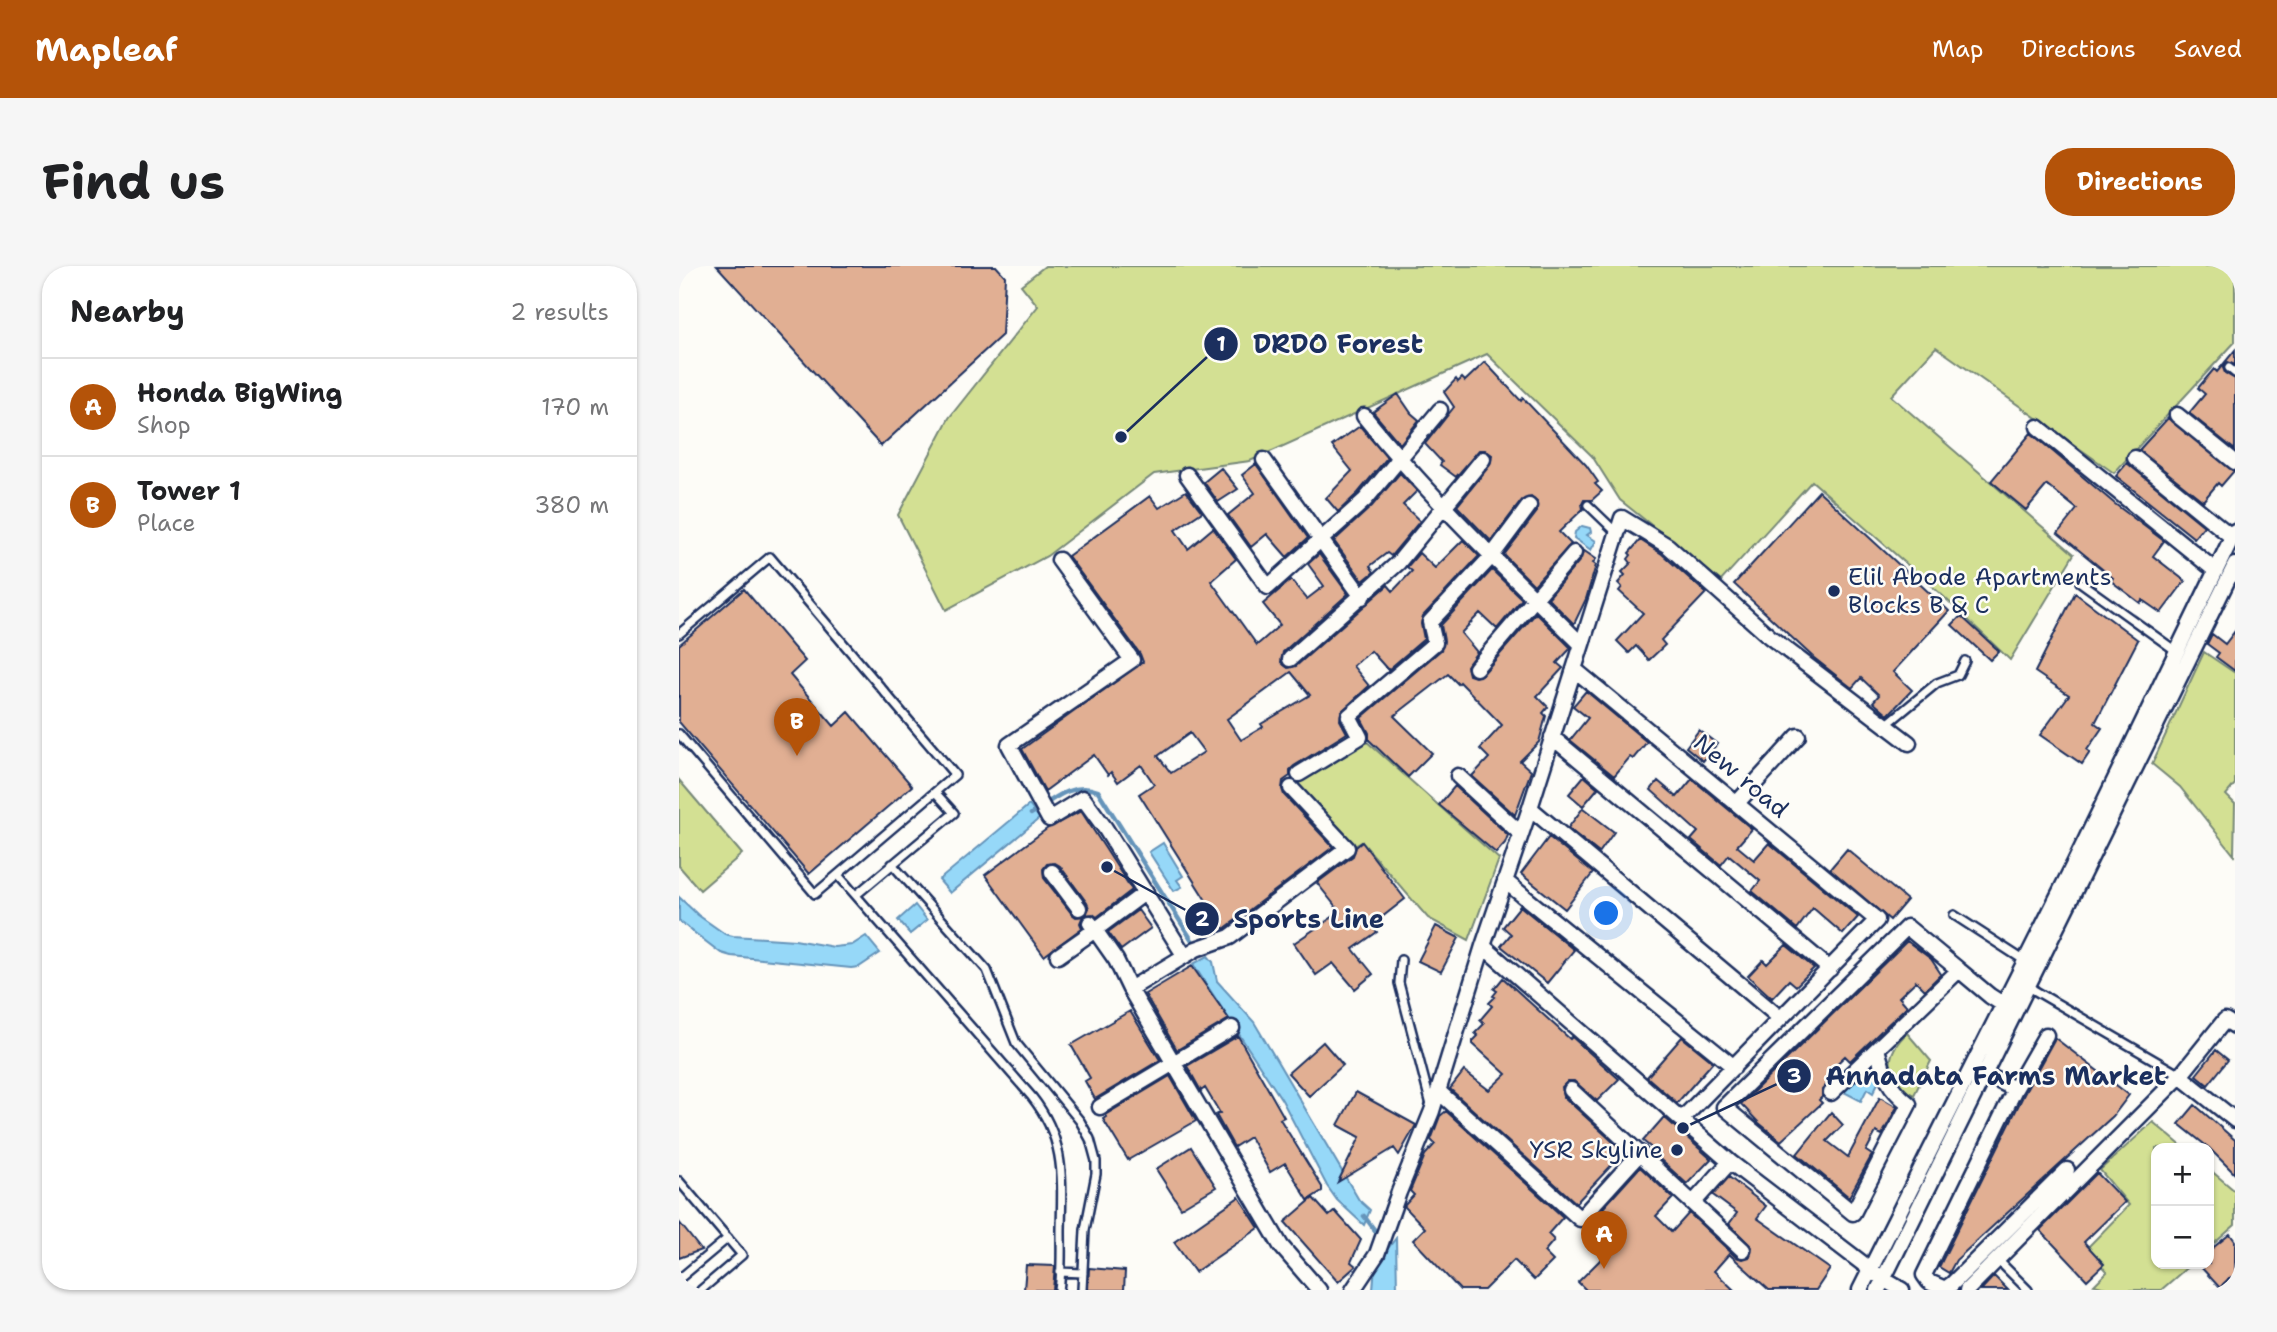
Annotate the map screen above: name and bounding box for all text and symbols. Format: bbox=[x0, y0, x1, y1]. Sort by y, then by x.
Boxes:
text: Mapleaf bbox=[35, 27, 178, 72]
text: Map bbox=[1932, 33, 1983, 65]
text: Directions bbox=[2021, 33, 2136, 65]
text: Saved bbox=[2174, 33, 2242, 65]
button: Directions bbox=[2045, 148, 2235, 216]
text: Find us bbox=[42, 149, 225, 215]
text: Nearby bbox=[70, 291, 185, 332]
text: 2 results bbox=[510, 297, 609, 327]
callout: DRDO Forest bbox=[1204, 320, 1437, 367]
text: DRDO Forest bbox=[1253, 326, 1423, 361]
text: 1 bbox=[1216, 330, 1226, 358]
text: Honda BigWing bbox=[137, 375, 342, 410]
text: A bbox=[84, 392, 102, 422]
text: 170 m bbox=[541, 392, 609, 422]
text: Shop bbox=[137, 410, 191, 440]
text: Tower 1 bbox=[137, 473, 241, 508]
text: B bbox=[86, 490, 100, 520]
text: 380 m bbox=[534, 490, 609, 520]
text: Place bbox=[137, 508, 196, 538]
place label: Elil Abode Apartments Blocks B & C bbox=[1848, 561, 2112, 621]
marker: Elil Abode Apartments Blocks B & C bbox=[1826, 583, 1842, 599]
pin: B bbox=[774, 698, 820, 756]
street label: New road bbox=[1687, 727, 1795, 825]
callout: Sports Line bbox=[1185, 895, 1399, 942]
your location bbox=[1589, 896, 1623, 930]
text: Sports Line bbox=[1234, 901, 1384, 936]
text: 2 bbox=[1195, 905, 1210, 933]
callout: Annadata Farms Market bbox=[1777, 1053, 2181, 1100]
text: Annadata Farms Market bbox=[1826, 1058, 2166, 1093]
text: 3 bbox=[1787, 1062, 1801, 1090]
place label: YSR Skyline bbox=[1529, 1134, 1663, 1166]
marker: YSR Skyline bbox=[1669, 1142, 1685, 1158]
map controls bbox=[2151, 1143, 2214, 1269]
button: + bbox=[2151, 1143, 2214, 1206]
button: − bbox=[2151, 1206, 2214, 1269]
pin: A bbox=[1581, 1211, 1627, 1269]

